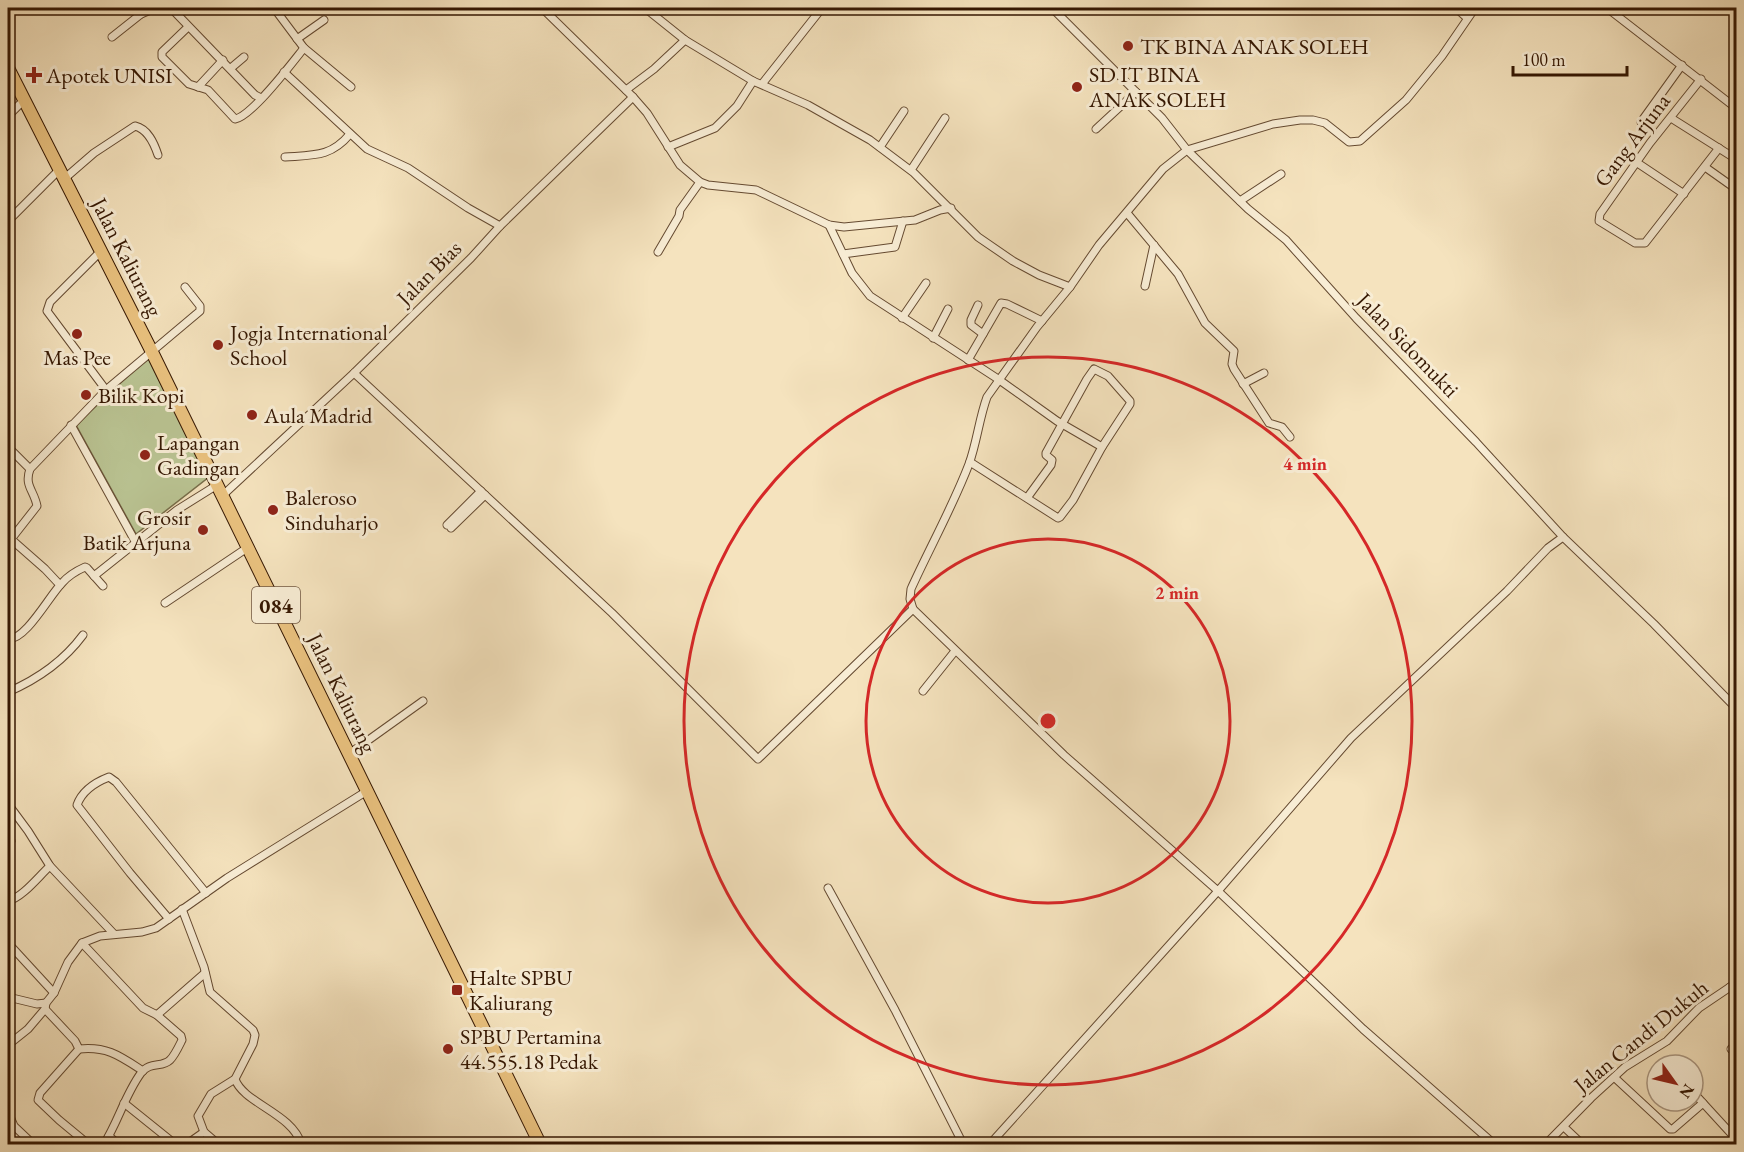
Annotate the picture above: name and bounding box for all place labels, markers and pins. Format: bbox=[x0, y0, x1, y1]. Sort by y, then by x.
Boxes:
place label: TK BINA ANAK SOLEH bbox=[1140, 32, 1369, 61]
marker: TK BINA ANAK SOLEH bbox=[1121, 39, 1135, 53]
place label: SD IT BINA ANAK SOLEH bbox=[1088, 60, 1226, 114]
place label: Apotek UNISI bbox=[45, 61, 173, 90]
marker: Apotek UNISI bbox=[27, 68, 41, 82]
marker: SD IT BINA ANAK SOLEH bbox=[1070, 80, 1084, 94]
place label: Jogja International School bbox=[228, 318, 388, 372]
marker: Mas Pee bbox=[70, 327, 84, 341]
marker: Jogja International School bbox=[211, 338, 225, 352]
place label: Mas Pee bbox=[43, 343, 111, 372]
place label: Bilik Kopi bbox=[98, 381, 184, 410]
marker: Bilik Kopi bbox=[79, 388, 93, 402]
place label: Aula Madrid bbox=[263, 401, 373, 430]
marker: Aula Madrid bbox=[245, 408, 259, 422]
place label: Lapangan Gadingan bbox=[157, 428, 240, 482]
marker: Lapangan Gadingan bbox=[138, 448, 152, 462]
place label: Baleroso Sinduharjo bbox=[285, 483, 378, 537]
place label: Grosir Batik Arjuna bbox=[83, 503, 192, 557]
marker: Baleroso Sinduharjo bbox=[266, 503, 280, 517]
marker: Grosir Batik Arjuna bbox=[196, 523, 210, 537]
centre of rings bbox=[1038, 711, 1058, 731]
place label: Halte SPBU Kaliurang bbox=[469, 963, 573, 1017]
marker: Halte SPBU Kaliurang bbox=[450, 983, 464, 997]
place label: SPBU Pertamina 44.555.18 Pedak bbox=[460, 1022, 602, 1076]
marker: SPBU Pertamina 44.555.18 Pedak bbox=[441, 1042, 455, 1056]

